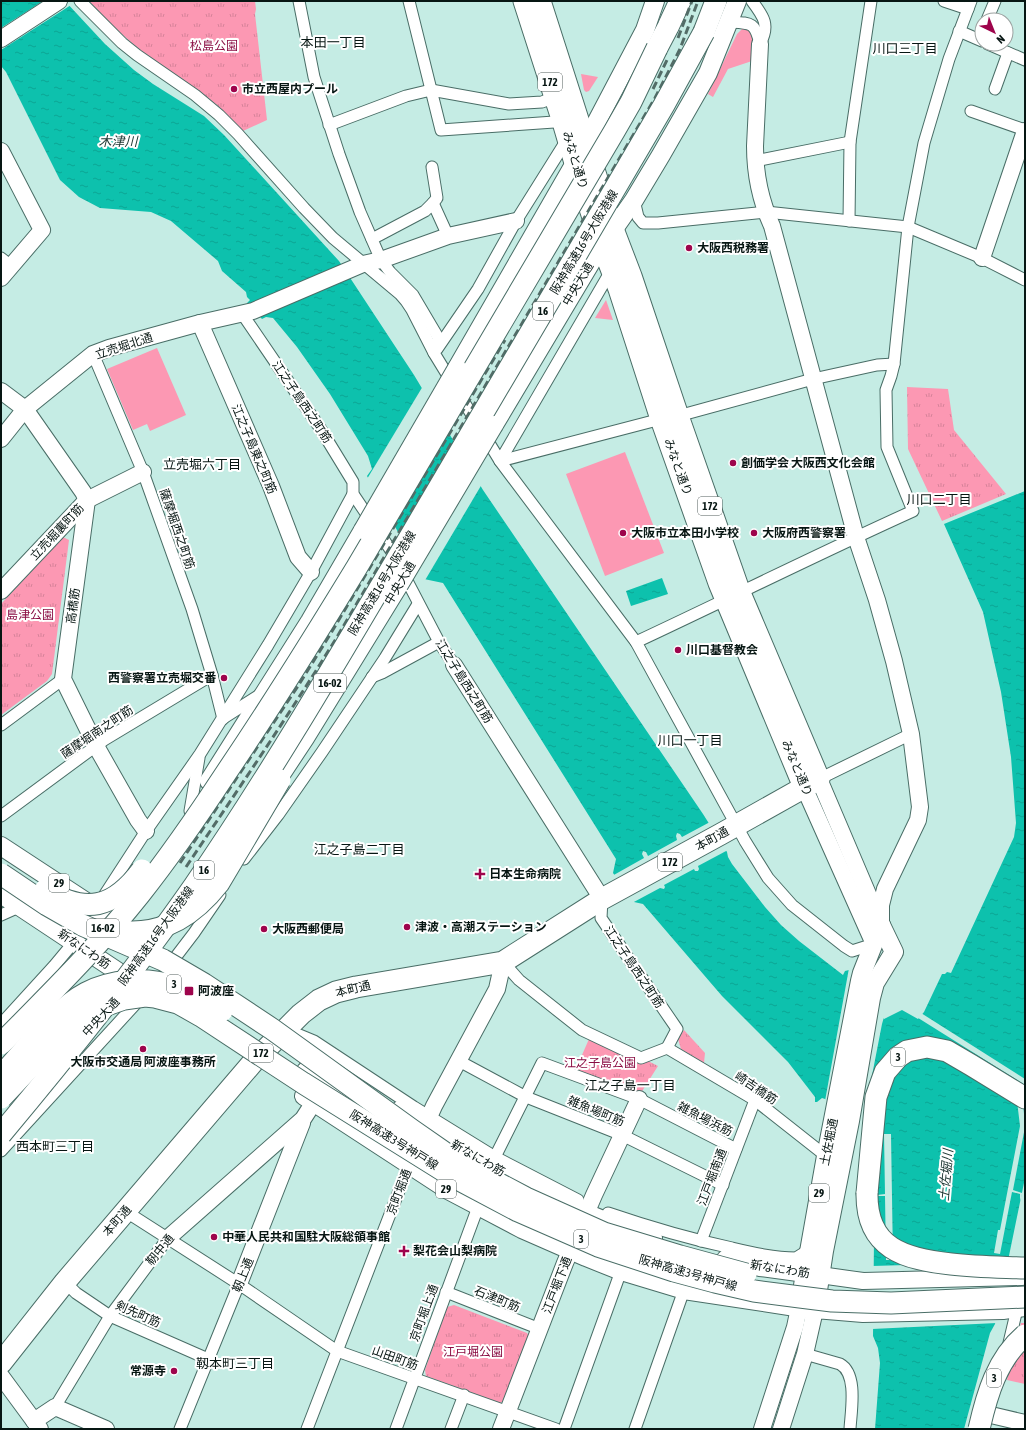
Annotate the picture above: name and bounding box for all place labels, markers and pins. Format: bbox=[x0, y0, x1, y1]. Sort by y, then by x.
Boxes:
place label: 市立西屋内プール bbox=[242, 82, 338, 96]
marker: 市立西屋内プール bbox=[229, 84, 239, 94]
place label: 大阪西税務署 bbox=[697, 241, 769, 255]
marker: 大阪西税務署 bbox=[684, 243, 694, 253]
place label: 創価学会 大阪西文化会館 bbox=[741, 456, 875, 470]
marker: 創価学会 大阪西文化会館 bbox=[728, 458, 738, 468]
place label: 大阪市立本田小学校 bbox=[631, 526, 739, 540]
place label: 大阪府西警察署 bbox=[762, 526, 846, 540]
marker: 大阪市立本田小学校 bbox=[618, 528, 628, 538]
marker: 大阪府西警察署 bbox=[749, 528, 759, 538]
place label: 川口基督教会 bbox=[686, 643, 758, 657]
marker: 川口基督教会 bbox=[673, 645, 683, 655]
place label: 西警察署立売堀交番 bbox=[108, 671, 217, 685]
marker: 西警察署立売堀交番 bbox=[219, 673, 229, 683]
place label: 日本生命病院 bbox=[489, 867, 561, 881]
marker: 日本生命病院 bbox=[474, 868, 486, 880]
place label: 津波・高潮ステーション bbox=[415, 920, 547, 934]
place label: 大阪西郵便局 bbox=[272, 922, 344, 936]
marker: 津波・高潮ステーション bbox=[402, 922, 412, 932]
marker: 大阪西郵便局 bbox=[259, 924, 269, 934]
place label: 阿波座 bbox=[198, 984, 234, 998]
marker: 阿波座 bbox=[183, 985, 195, 997]
marker: 大阪市交通局 阿波座事務所 bbox=[138, 1044, 148, 1054]
place label: 大阪市交通局 阿波座事務所 bbox=[70, 1055, 216, 1069]
place label: 中華人民共和国駐大阪総領事館 bbox=[222, 1230, 390, 1244]
marker: 中華人民共和国駐大阪総領事館 bbox=[209, 1232, 219, 1242]
place label: 梨花会山梨病院 bbox=[413, 1244, 497, 1258]
marker: 梨花会山梨病院 bbox=[398, 1245, 410, 1257]
place label: 常源寺 bbox=[130, 1364, 166, 1378]
marker: 常源寺 bbox=[169, 1366, 179, 1376]

